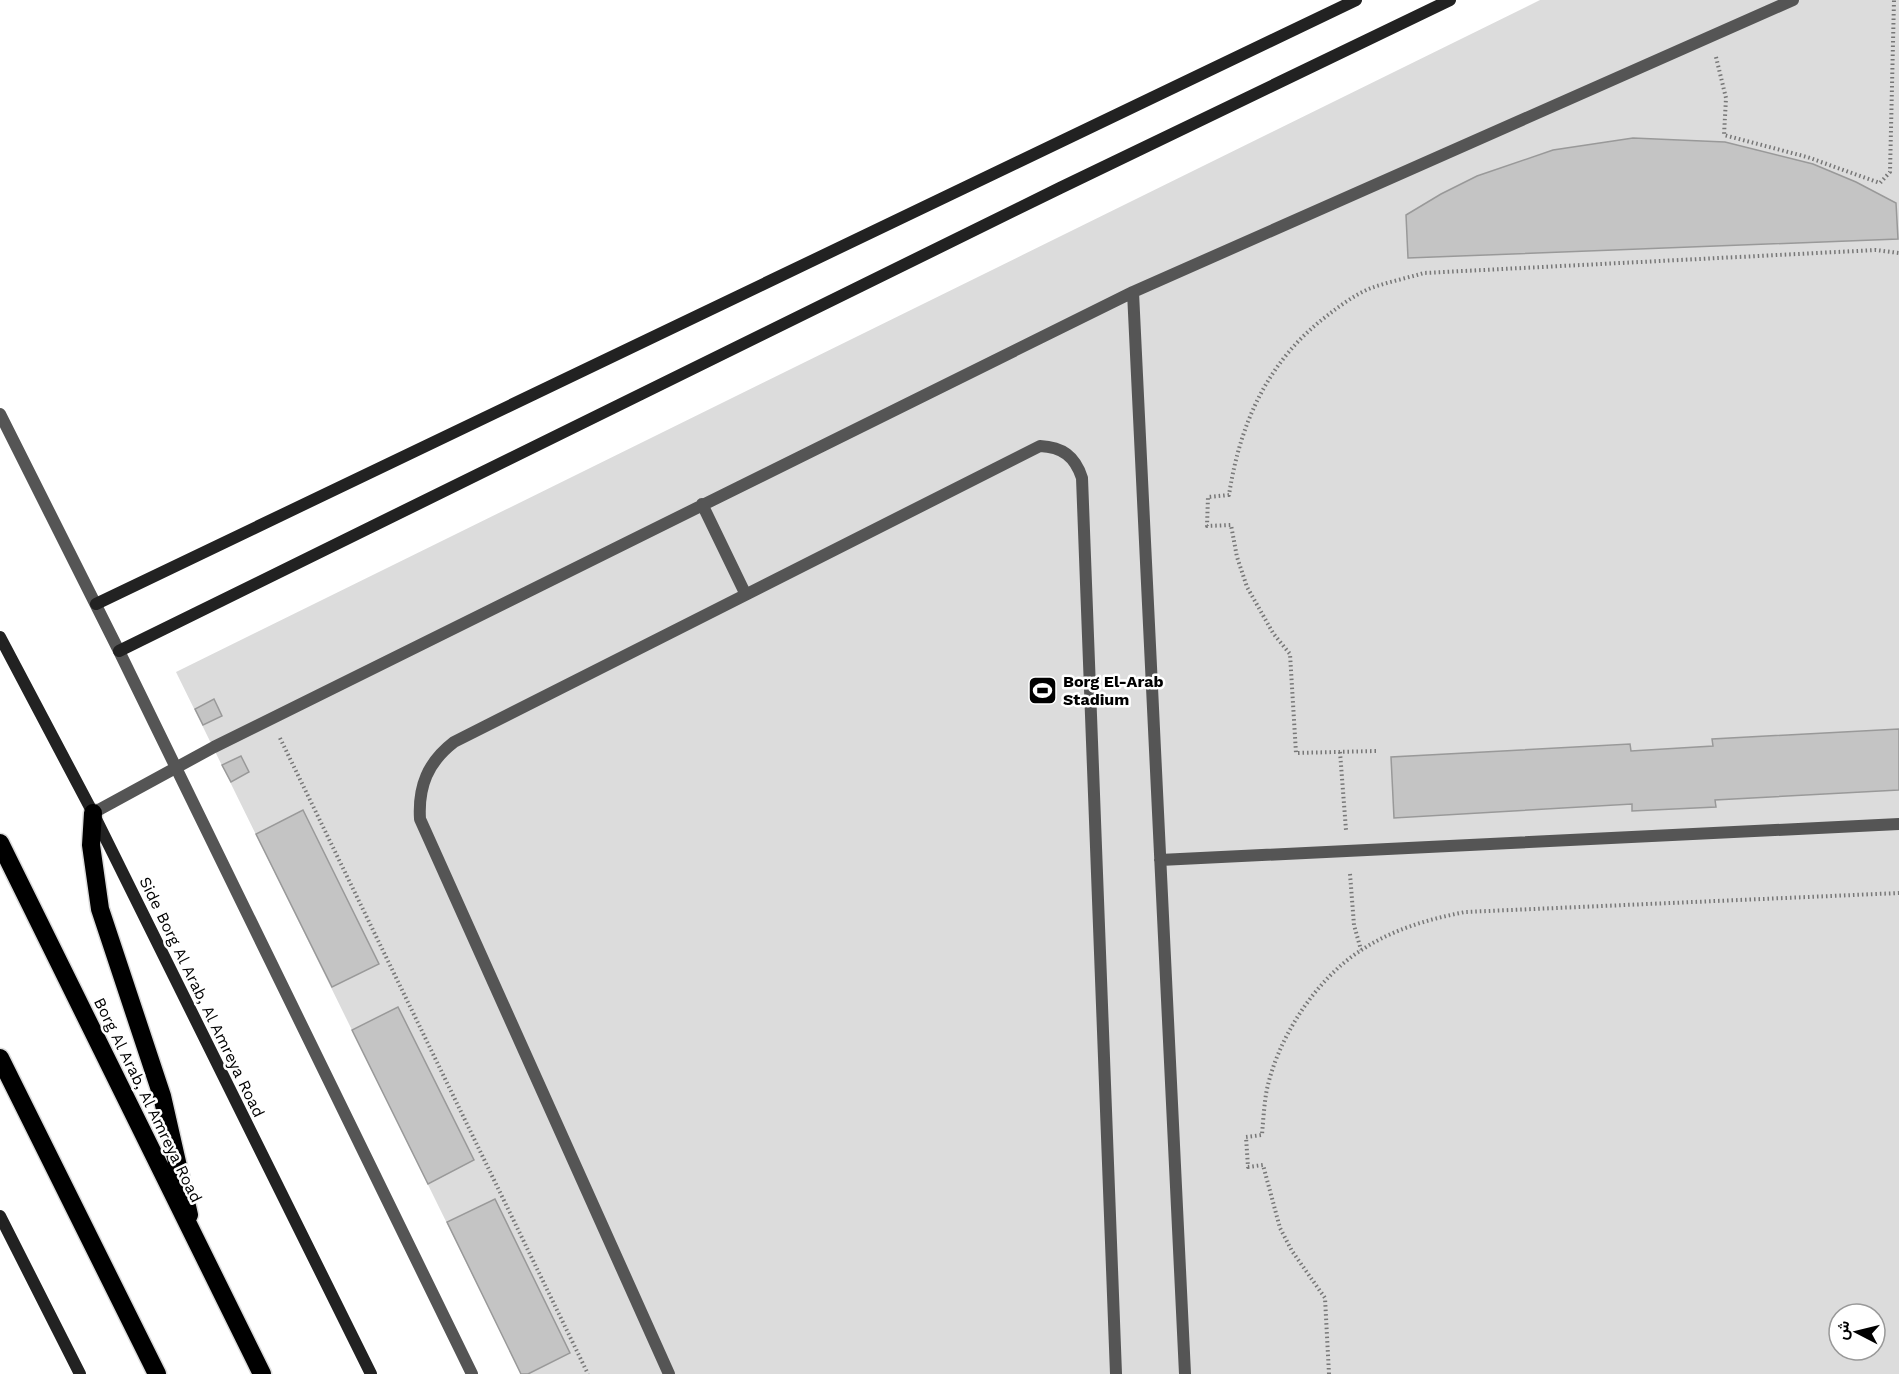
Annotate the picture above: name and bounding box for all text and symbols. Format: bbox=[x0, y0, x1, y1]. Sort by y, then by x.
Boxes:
place label: Borg El-Arab Stadium bbox=[1063, 672, 1164, 709]
sports icon: Borg El-Arab Stadium bbox=[1026, 674, 1058, 706]
street label: Side Borg Al Arab, Al Amreya Road bbox=[134, 872, 270, 1122]
street label: Borg Al Arab, Al Amreya Road bbox=[89, 992, 207, 1208]
north arrow bbox=[1827, 1302, 1887, 1362]
text: ش bbox=[1832, 1320, 1853, 1341]

